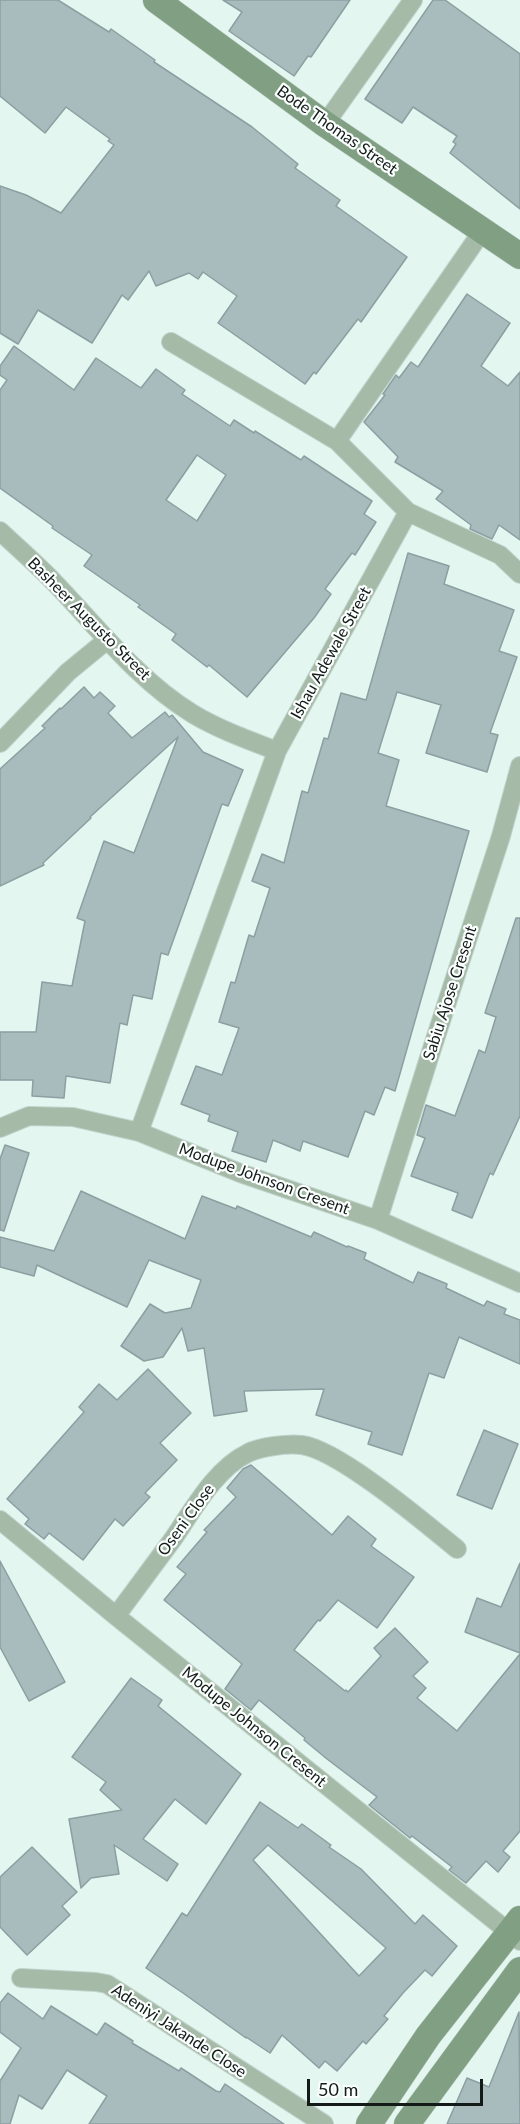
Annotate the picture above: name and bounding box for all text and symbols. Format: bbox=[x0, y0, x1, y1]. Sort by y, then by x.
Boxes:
street label: Bode Thomas Street bbox=[273, 81, 401, 179]
street label: Basheer Augusto Street bbox=[24, 554, 154, 684]
street label: Ishau Adewale Street bbox=[287, 584, 375, 722]
street label: Sabiu Ajose Cresent bbox=[419, 923, 481, 1063]
street label: Modupe Johnson Cresent bbox=[176, 1139, 352, 1219]
street label: Oseni Close bbox=[154, 1480, 218, 1560]
street label: Modupe Johnson Cresent bbox=[178, 1663, 330, 1791]
street label: Adeniyi Jakande Close bbox=[108, 1980, 250, 2082]
scale bar bbox=[310, 2067, 486, 2105]
text: 50 m bbox=[318, 2078, 358, 2100]

